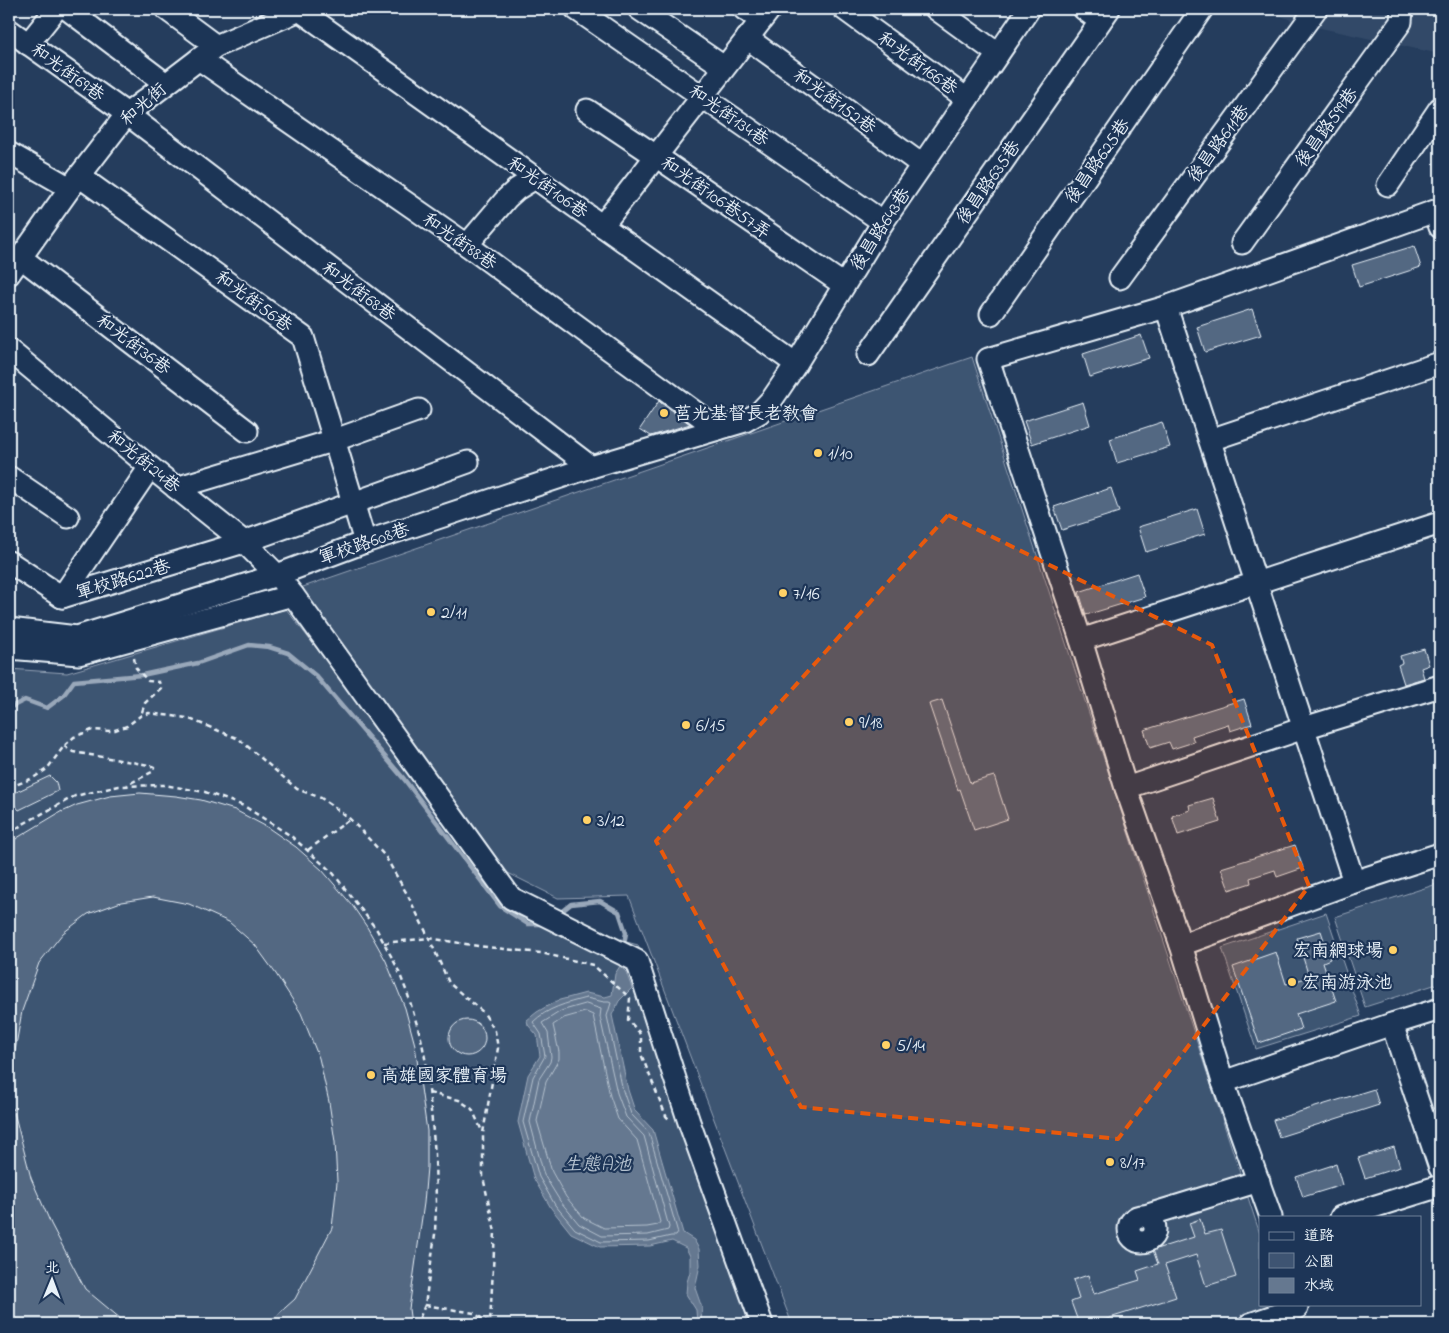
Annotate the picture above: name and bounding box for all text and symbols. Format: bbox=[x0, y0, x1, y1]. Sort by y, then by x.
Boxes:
street label: 和光街166巷 bbox=[871, 27, 962, 103]
street label: 和光街69巷 bbox=[25, 38, 109, 109]
street label: 和光街152巷 bbox=[787, 64, 881, 142]
street label: 和光街 bbox=[115, 78, 173, 133]
street label: 和光街134巷 bbox=[682, 79, 773, 154]
street label: 後昌路599巷 bbox=[1290, 83, 1366, 173]
street label: 後昌路611巷 bbox=[1182, 100, 1257, 189]
street label: 後昌路625巷 bbox=[1060, 114, 1138, 210]
street label: 後昌路635巷 bbox=[951, 136, 1028, 231]
street label: 和光街106巷 bbox=[501, 151, 593, 226]
street label: 和光街106巷57弄 bbox=[655, 151, 775, 246]
street label: 後昌路643巷 bbox=[845, 183, 918, 277]
street label: 和光街88巷 bbox=[416, 207, 501, 278]
street label: 和光街68巷 bbox=[315, 256, 400, 329]
street label: 和光街56巷 bbox=[209, 266, 297, 340]
street label: 和光街36巷 bbox=[90, 309, 176, 382]
place label: 莒光基督長老教會 bbox=[674, 402, 818, 428]
marker: 莒光基督長老教會 bbox=[658, 407, 670, 419]
street label: 和光街24巷 bbox=[100, 425, 185, 500]
place label: 1/10 bbox=[828, 442, 853, 468]
marker: 1/10 bbox=[812, 447, 824, 459]
street label: 軍校路608巷 bbox=[316, 517, 414, 573]
street label: 軍校路622巷 bbox=[73, 554, 174, 608]
place label: 7/16 bbox=[793, 582, 820, 608]
marker: 7/16 bbox=[777, 587, 789, 599]
place label: 2/11 bbox=[441, 601, 467, 627]
marker: 2/11 bbox=[425, 606, 437, 618]
place label: 9/18 bbox=[859, 711, 883, 737]
place label: 6/15 bbox=[696, 714, 726, 740]
marker: 9/18 bbox=[843, 716, 855, 728]
marker: 6/15 bbox=[680, 719, 692, 731]
place label: 3/12 bbox=[597, 809, 625, 835]
marker: 3/12 bbox=[581, 814, 593, 826]
place label: 宏南網球場 bbox=[1293, 939, 1383, 965]
marker: 宏南網球場 bbox=[1387, 944, 1399, 956]
place label: 宏南游泳池 bbox=[1302, 971, 1392, 997]
marker: 宏南游泳池 bbox=[1286, 976, 1298, 988]
place label: 5/14 bbox=[896, 1034, 926, 1060]
marker: 5/14 bbox=[880, 1039, 892, 1051]
place label: 高雄國家體育場 bbox=[381, 1064, 507, 1090]
marker: 高雄國家體育場 bbox=[365, 1069, 377, 1081]
place label: 8/17 bbox=[1120, 1151, 1146, 1177]
water label: 生態A池 bbox=[563, 1152, 632, 1179]
marker: 8/17 bbox=[1104, 1156, 1116, 1168]
legend bbox=[1259, 1216, 1422, 1306]
text: 道路 bbox=[1304, 1225, 1334, 1247]
text: 公園 bbox=[1304, 1251, 1334, 1273]
north arrow bbox=[28, 1256, 78, 1306]
text: 北 bbox=[45, 1258, 59, 1279]
text: 水域 bbox=[1304, 1275, 1334, 1297]

